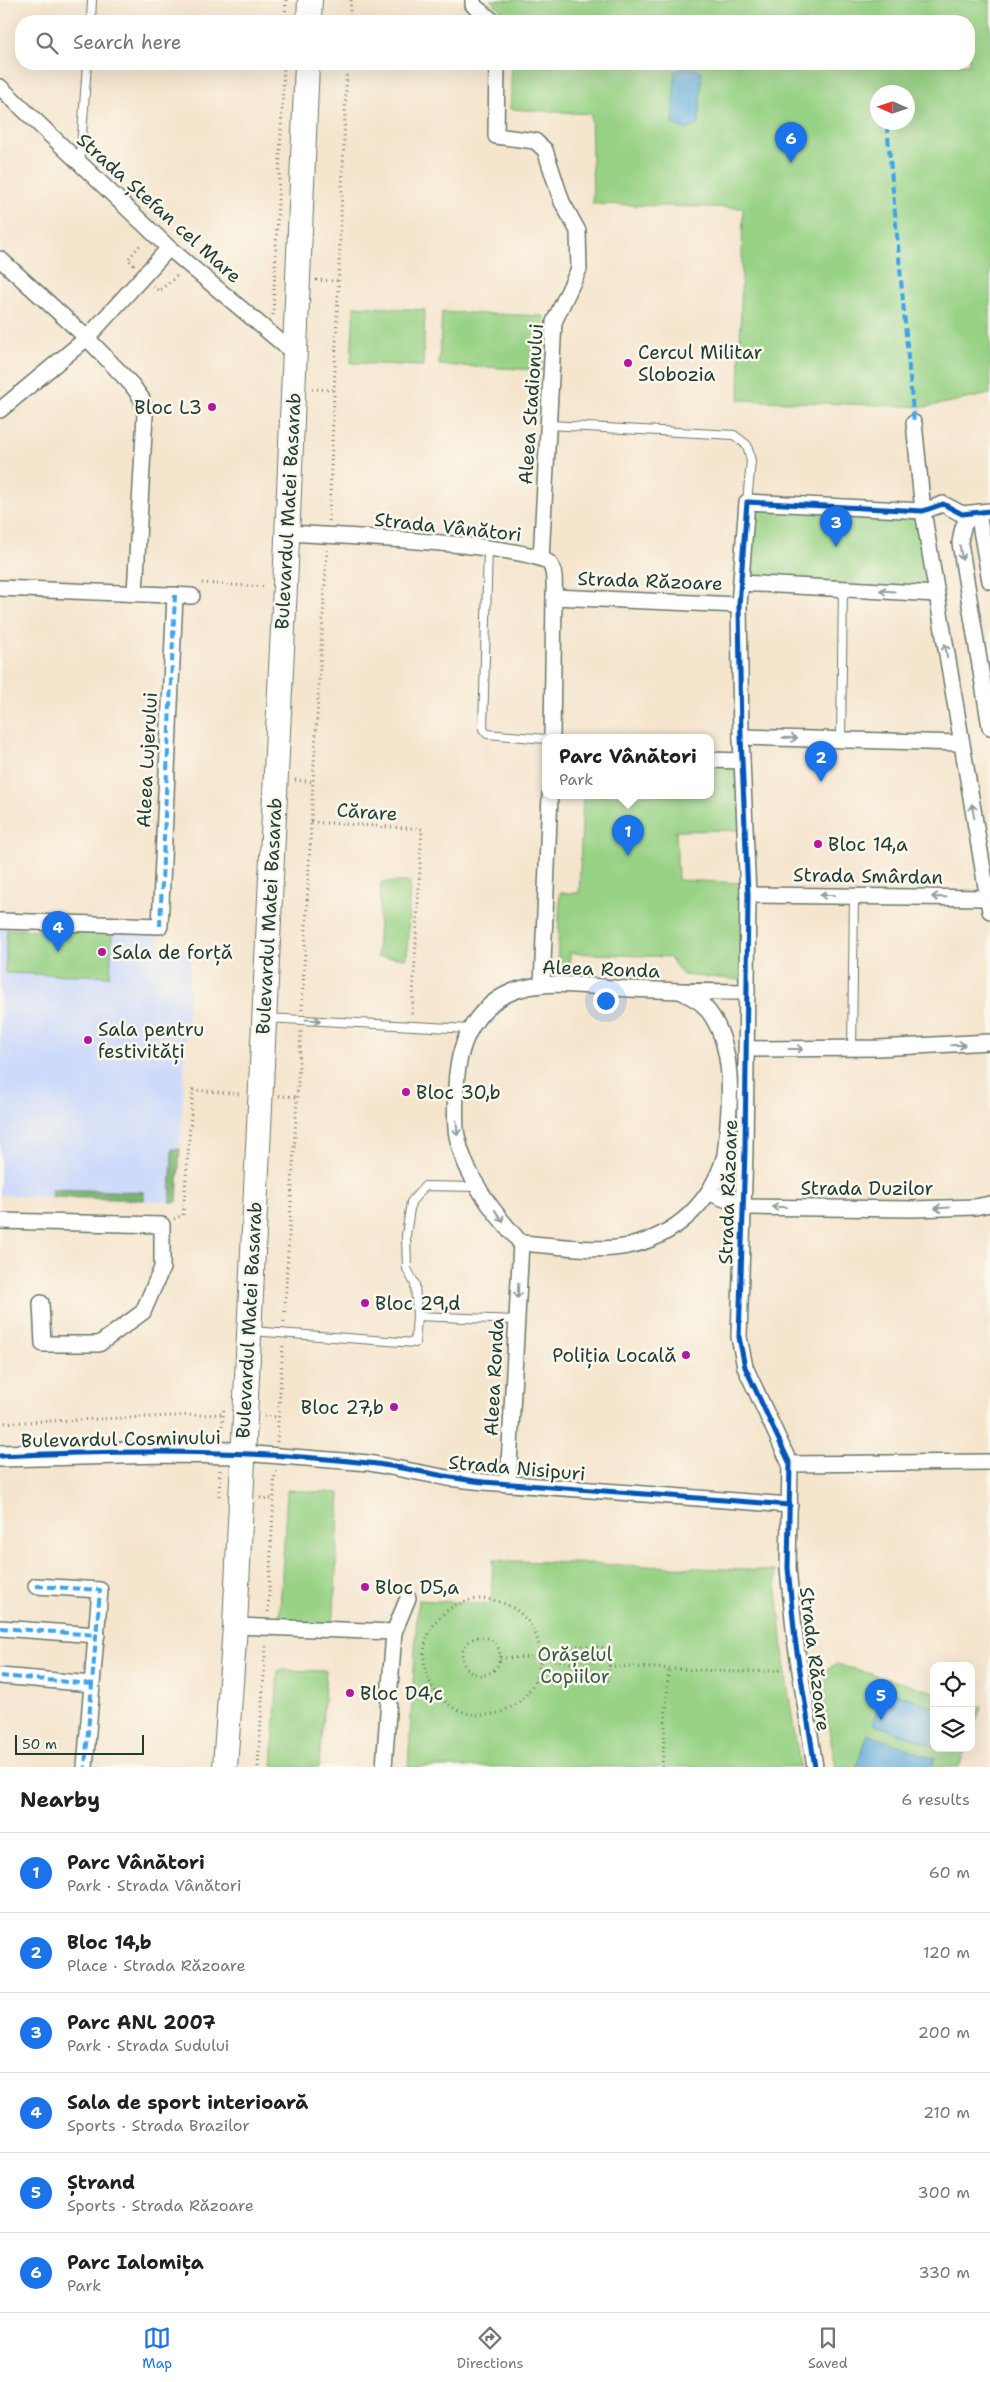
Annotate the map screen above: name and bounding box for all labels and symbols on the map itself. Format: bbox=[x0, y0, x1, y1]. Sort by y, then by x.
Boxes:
north arrow bbox=[870, 85, 915, 130]
pin: 6 bbox=[775, 122, 807, 163]
street label: Strada Ștefan cel Mare bbox=[71, 127, 247, 289]
street label: Aleea Stadionului bbox=[513, 323, 549, 485]
place label: Cercul Militar Slobozia bbox=[638, 340, 763, 387]
marker: Cercul Militar Slobozia bbox=[622, 357, 634, 369]
street label: Bulevardul Matei Basarab bbox=[269, 392, 307, 630]
place label: Bloc L3 bbox=[134, 395, 202, 420]
marker: Bloc L3 bbox=[206, 401, 218, 413]
pin: 3 bbox=[820, 506, 852, 547]
street label: Strada Vânători bbox=[373, 507, 523, 547]
one-way arrow bbox=[957, 545, 967, 561]
street label: Strada Răzoare bbox=[577, 566, 723, 596]
one-way arrow bbox=[880, 587, 896, 596]
one-way arrow bbox=[940, 643, 950, 659]
street label: Aleea Lujerului bbox=[131, 691, 163, 829]
one-way arrow bbox=[782, 733, 798, 743]
pin: 2 bbox=[805, 741, 837, 782]
street label: Bulevardul Matei Basarab bbox=[250, 797, 288, 1035]
street label: Cărare bbox=[336, 797, 398, 827]
one-way arrow bbox=[968, 803, 978, 819]
pin: 1 bbox=[612, 815, 644, 856]
place label: Bloc 14,a bbox=[828, 832, 908, 857]
marker: Bloc 14,a bbox=[812, 838, 824, 850]
street label: Strada Smârdan bbox=[793, 862, 943, 890]
one-way arrow bbox=[819, 891, 835, 900]
one-way arrow bbox=[932, 892, 948, 902]
pin: 4 bbox=[42, 911, 74, 952]
place label: Sala de forță bbox=[112, 940, 233, 966]
marker: Sala de forță bbox=[96, 946, 108, 958]
street label: Aleea Ronda bbox=[541, 954, 661, 984]
your location bbox=[593, 988, 619, 1014]
one-way arrow bbox=[304, 1016, 320, 1025]
place label: Sala pentru festivități bbox=[98, 1017, 204, 1065]
marker: Sala pentru festivități bbox=[82, 1034, 94, 1046]
one-way arrow bbox=[950, 1040, 966, 1050]
one-way arrow bbox=[787, 1044, 803, 1054]
place label: Bloc 30,b bbox=[416, 1080, 501, 1105]
marker: Bloc 30,b bbox=[400, 1086, 412, 1098]
street label: Strada Răzoare bbox=[713, 1119, 743, 1265]
one-way arrow bbox=[453, 1120, 462, 1136]
street label: Strada Duzilor bbox=[800, 1176, 934, 1201]
street label: Bulevardul Matei Basarab bbox=[230, 1201, 268, 1439]
one-way arrow bbox=[771, 1202, 788, 1212]
one-way arrow bbox=[934, 1204, 950, 1213]
one-way arrow bbox=[494, 1209, 504, 1223]
one-way arrow bbox=[514, 1283, 523, 1299]
place label: Bloc 29,d bbox=[375, 1291, 460, 1316]
marker: Bloc 29,d bbox=[359, 1297, 371, 1309]
street label: Aleea Ronda bbox=[478, 1317, 510, 1437]
place label: Poliția Locală bbox=[552, 1343, 676, 1369]
marker: Poliția Locală bbox=[680, 1349, 692, 1361]
place label: Bloc 27,b bbox=[301, 1395, 384, 1420]
marker: Bloc 27,b bbox=[388, 1401, 400, 1413]
street label: Bulevardul Cosminului bbox=[21, 1425, 221, 1453]
street label: Strada Nisipuri bbox=[448, 1450, 586, 1486]
place label: Bloc D5,a bbox=[375, 1575, 459, 1600]
marker: Bloc D5,a bbox=[359, 1581, 371, 1593]
street label: Strada Răzoare bbox=[794, 1585, 836, 1733]
park label: Orășelul Copiilor bbox=[537, 1642, 613, 1689]
pin: 5 bbox=[865, 1679, 897, 1720]
place label: Bloc D4,c bbox=[360, 1681, 443, 1706]
marker: Bloc D4,c bbox=[344, 1687, 356, 1699]
scale bar bbox=[15, 1732, 144, 1755]

